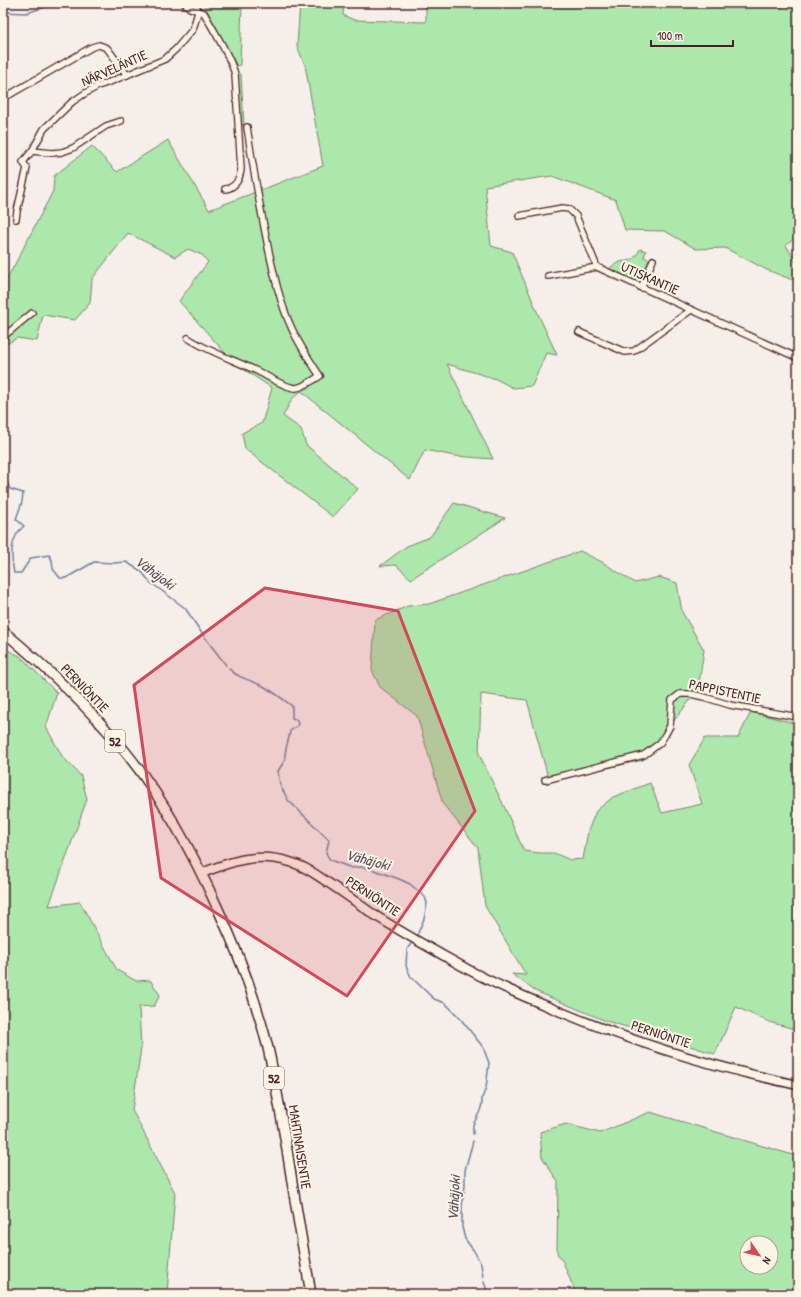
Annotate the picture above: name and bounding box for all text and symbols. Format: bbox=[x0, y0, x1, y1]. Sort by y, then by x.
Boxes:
scale bar bbox=[651, 22, 733, 48]
text: 100 m bbox=[657, 27, 683, 44]
street label: NÄRVELÄNTIE bbox=[78, 45, 150, 91]
street label: UTISKANTIE bbox=[618, 256, 682, 299]
water label: Vähäjoki bbox=[131, 550, 181, 596]
street label: PERNIÖNTIE bbox=[57, 659, 113, 716]
street label: PAPPISTENTIE bbox=[687, 674, 763, 707]
road number: 52 bbox=[105, 730, 125, 752]
water label: Vähäjoki bbox=[343, 843, 394, 876]
street label: PERNIÖNTIE bbox=[342, 871, 404, 920]
street label: PERNIÖNTIE bbox=[629, 1015, 693, 1052]
road number: 52 bbox=[264, 1067, 284, 1089]
street label: MAHTINAISENTIE bbox=[284, 1103, 317, 1190]
water label: Vähäjoki bbox=[442, 1173, 465, 1221]
north arrow bbox=[739, 1235, 779, 1275]
text: N bbox=[760, 1254, 775, 1267]

